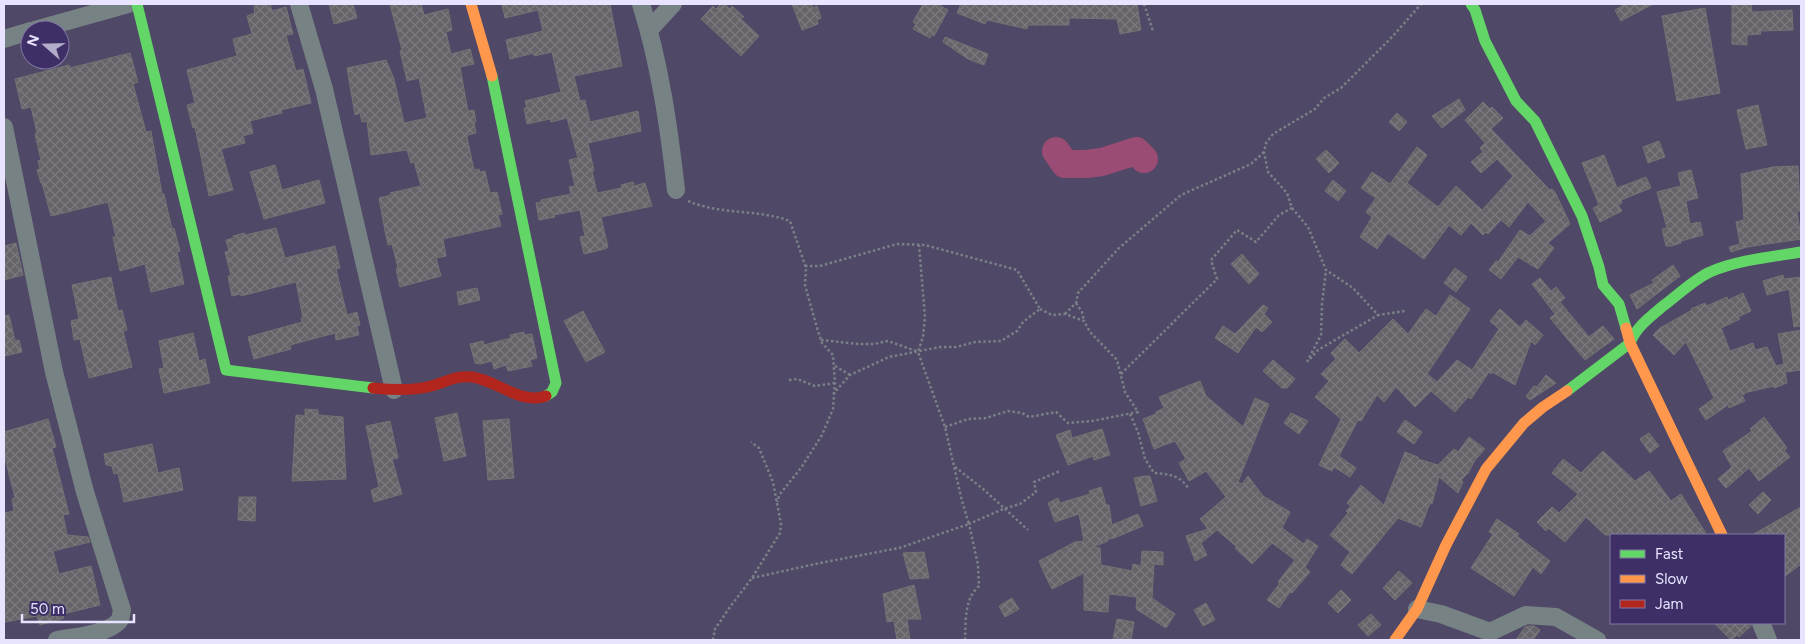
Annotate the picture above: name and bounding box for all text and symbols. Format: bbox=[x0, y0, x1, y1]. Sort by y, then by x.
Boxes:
north arrow bbox=[20, 20, 70, 70]
text: N bbox=[23, 33, 43, 49]
legend bbox=[1610, 534, 1785, 624]
text: Fast bbox=[1655, 545, 1684, 563]
text: Slow bbox=[1655, 570, 1688, 588]
scale bar bbox=[22, 592, 135, 624]
text: Jam bbox=[1655, 595, 1683, 613]
text: 50 m bbox=[30, 600, 65, 618]

